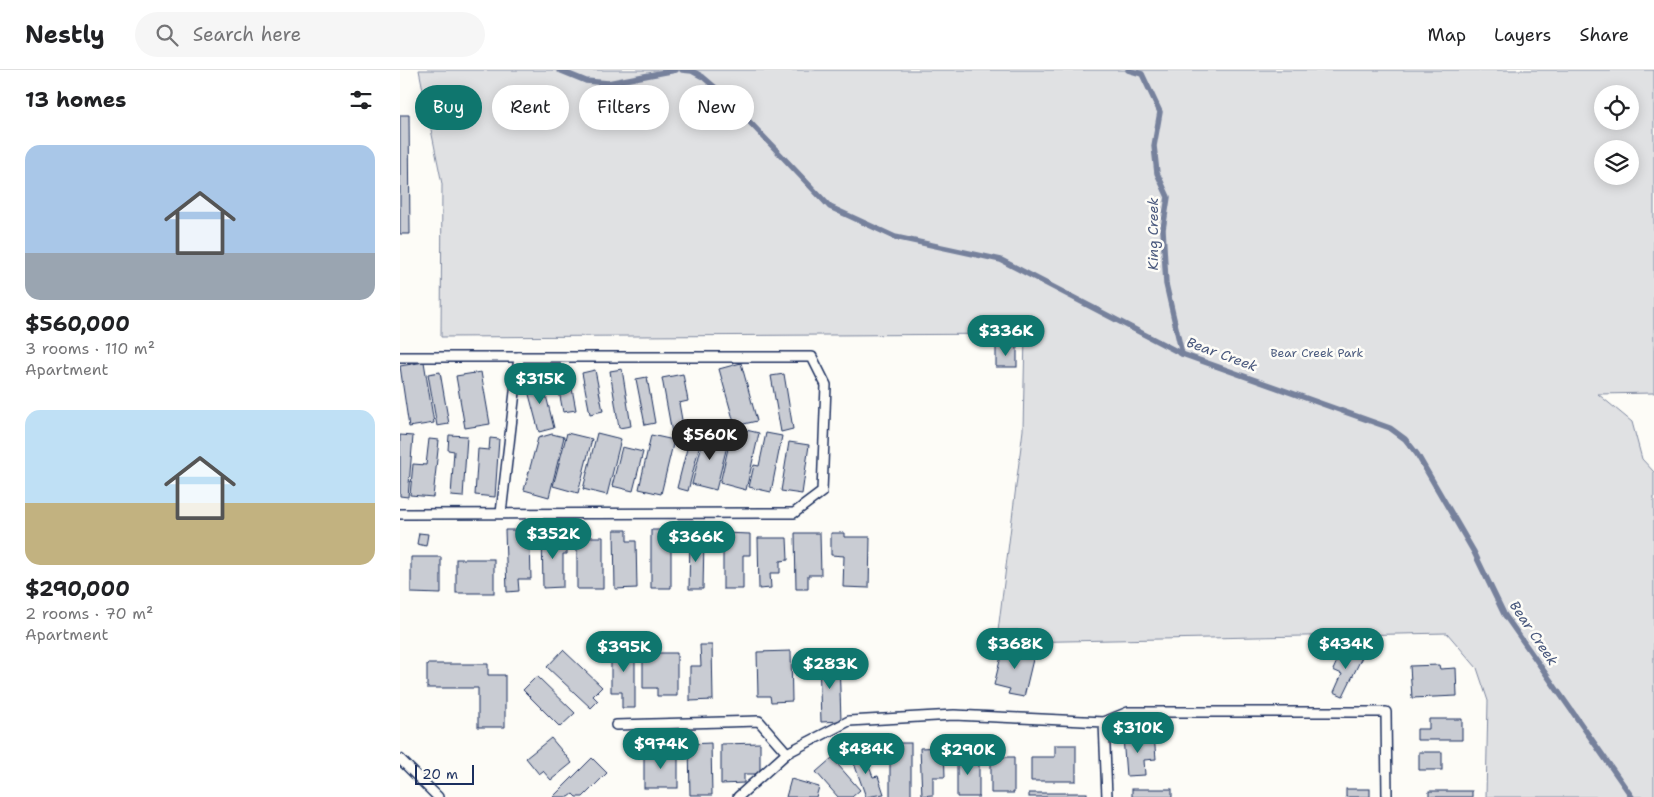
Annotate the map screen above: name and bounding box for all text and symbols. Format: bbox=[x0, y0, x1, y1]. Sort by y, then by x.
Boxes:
search box bbox=[135, 12, 485, 57]
text: Nestly bbox=[25, 19, 105, 51]
icon: search bbox=[153, 21, 181, 49]
text: Search here bbox=[193, 22, 301, 47]
text: Map bbox=[1428, 23, 1466, 47]
text: Layers bbox=[1494, 23, 1551, 47]
text: Share bbox=[1579, 23, 1629, 47]
chip: Buy bbox=[415, 85, 482, 130]
chip: Rent bbox=[492, 85, 569, 130]
chip: Filters bbox=[579, 85, 669, 130]
chip: New bbox=[679, 85, 754, 130]
map controls bbox=[1594, 85, 1639, 185]
button: locate bbox=[1594, 85, 1639, 130]
text: 13 homes bbox=[25, 86, 126, 114]
icon: filters bbox=[347, 86, 375, 114]
button: layers bbox=[1594, 140, 1639, 185]
icon: home bbox=[155, 178, 245, 268]
water label: King Creek bbox=[1144, 197, 1162, 271]
text: $560,000 bbox=[25, 310, 130, 338]
pin: $336K bbox=[971, 314, 1041, 357]
text: $336K bbox=[978, 320, 1034, 341]
water label: Bear Creek bbox=[1184, 333, 1260, 375]
text: 3 rooms · 110 m² bbox=[25, 338, 155, 359]
park label: Bear Creek Park bbox=[1271, 345, 1363, 361]
text: Apartment bbox=[25, 359, 108, 380]
pin: $315K bbox=[505, 362, 575, 405]
text: $315K bbox=[515, 368, 565, 389]
pin: $560K bbox=[675, 418, 745, 461]
text: $560K bbox=[683, 424, 737, 445]
icon: home bbox=[155, 443, 245, 533]
pin: $352K bbox=[518, 518, 588, 560]
pin: $366K bbox=[661, 520, 731, 563]
text: $352K bbox=[526, 523, 580, 544]
text: $366K bbox=[668, 526, 724, 547]
text: $290,000 bbox=[25, 575, 130, 603]
water label: Bear Creek bbox=[1506, 597, 1562, 669]
text: 2 rooms · 70 m² bbox=[25, 603, 153, 624]
text: Apartment bbox=[25, 624, 108, 645]
pin: $368K bbox=[980, 628, 1050, 670]
pin: $434K bbox=[1311, 628, 1381, 670]
pin: $395K bbox=[589, 630, 659, 673]
text: $368K bbox=[987, 633, 1043, 654]
text: $434K bbox=[1319, 633, 1373, 654]
text: $395K bbox=[597, 636, 651, 657]
pin: $283K bbox=[795, 648, 865, 690]
text: $283K bbox=[803, 653, 857, 674]
pin: $310K bbox=[1103, 712, 1173, 754]
text: $310K bbox=[1113, 717, 1163, 738]
pin: $974K bbox=[626, 728, 696, 770]
pin: $484K bbox=[831, 732, 901, 775]
text: $974K bbox=[634, 733, 688, 754]
pin: $290K bbox=[933, 734, 1003, 776]
text: $484K bbox=[838, 738, 894, 759]
text: $290K bbox=[941, 739, 995, 760]
scale bar bbox=[415, 762, 474, 785]
text: 20 m bbox=[422, 765, 458, 783]

